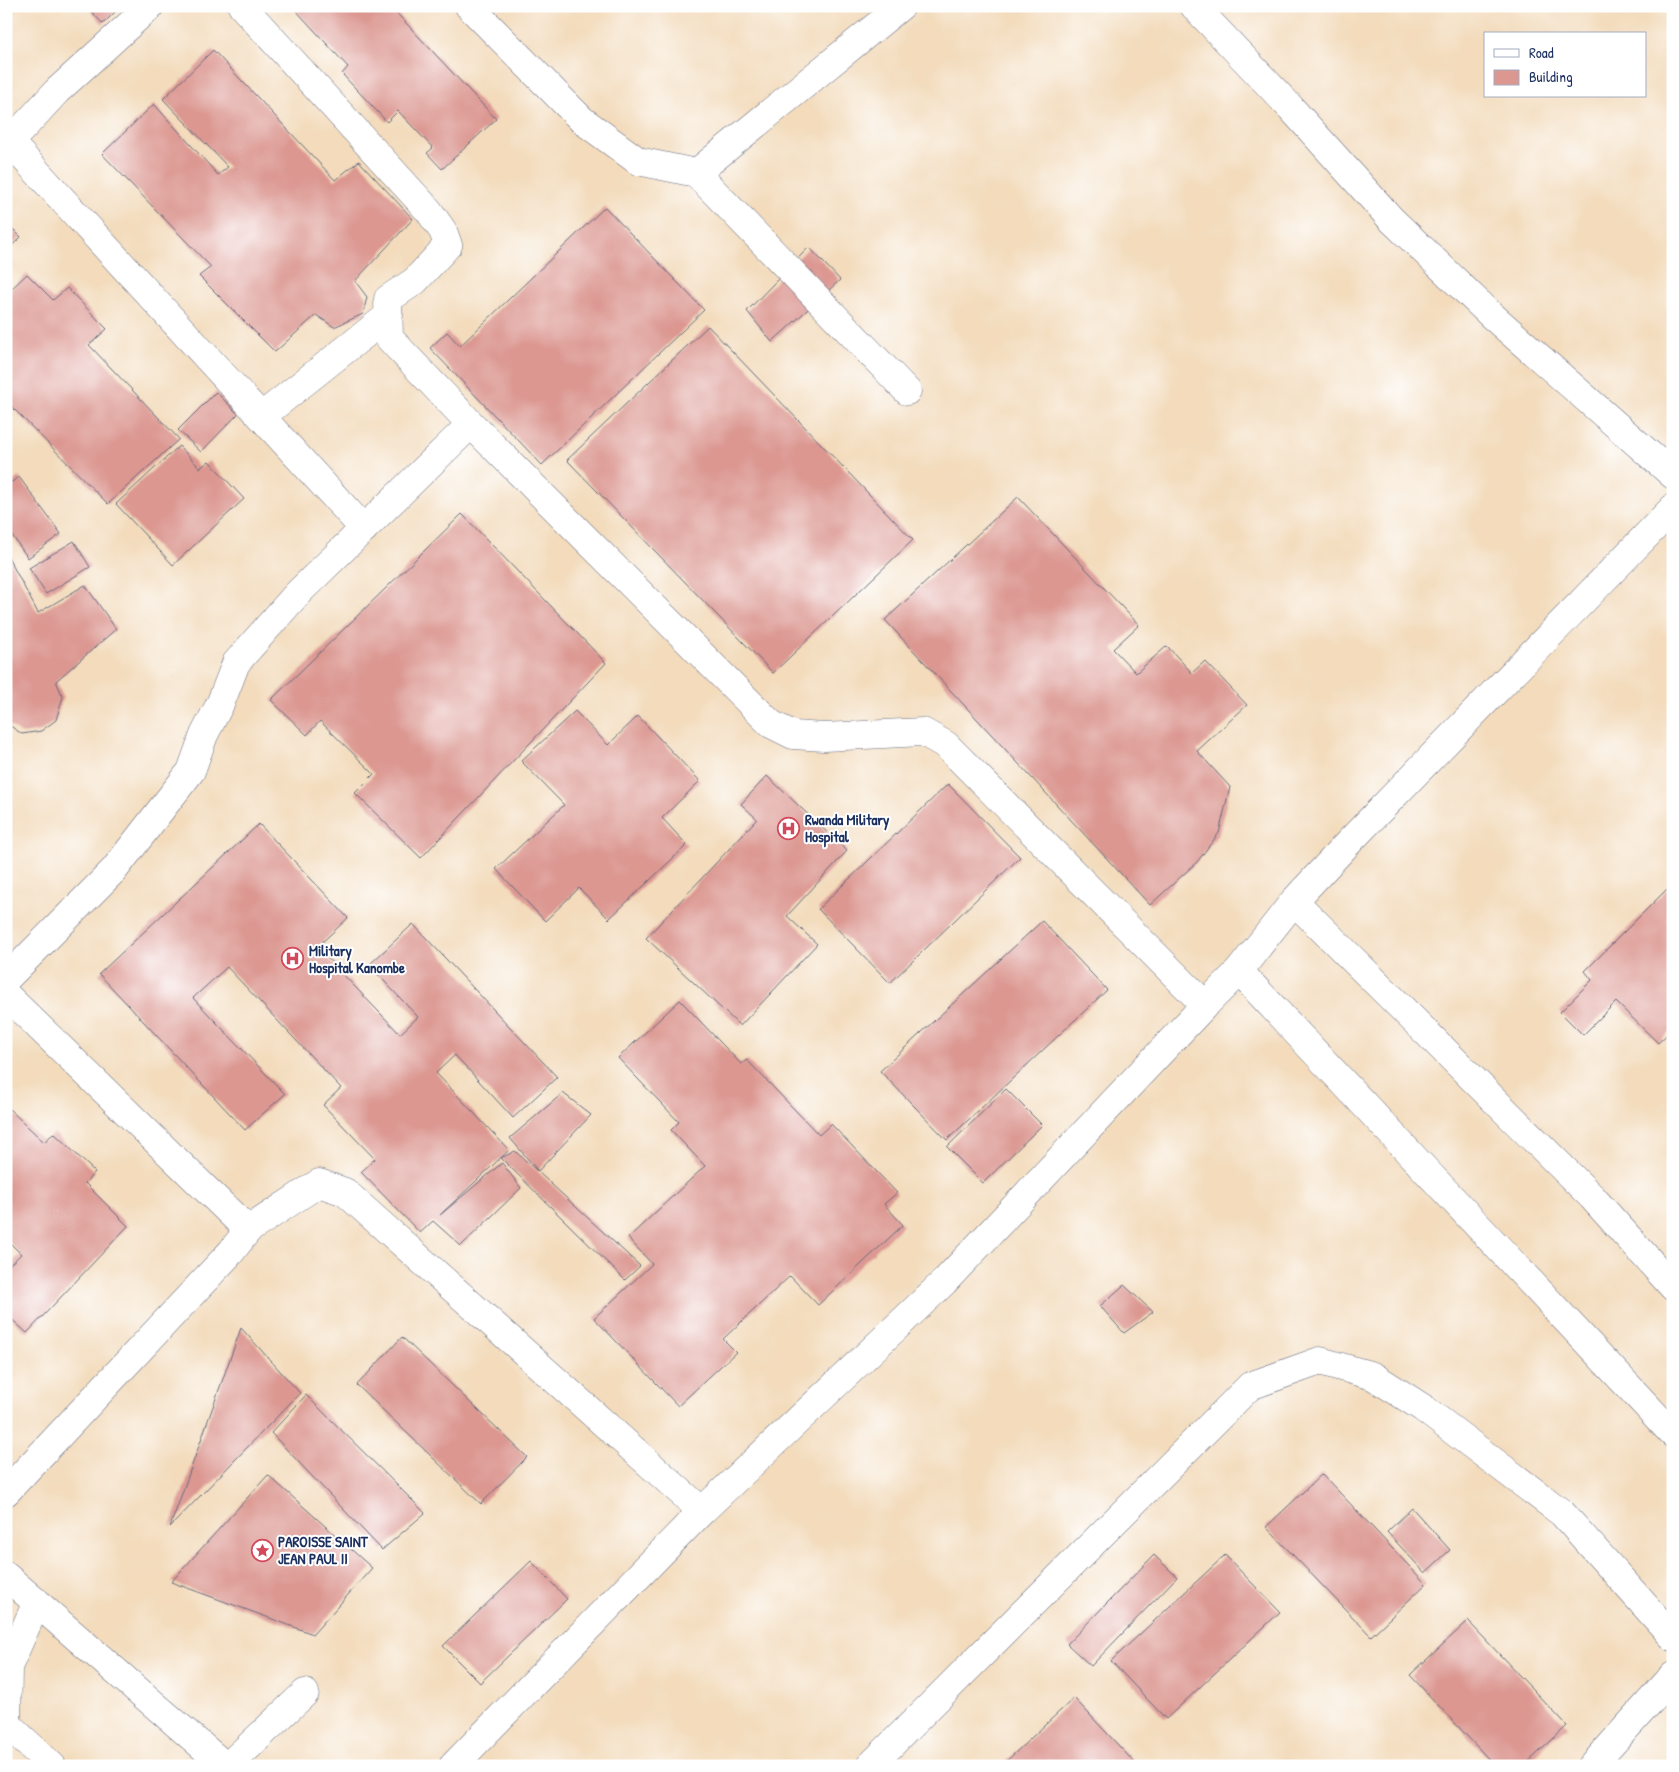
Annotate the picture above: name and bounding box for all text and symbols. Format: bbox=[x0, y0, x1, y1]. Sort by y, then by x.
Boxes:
legend bbox=[1484, 32, 1646, 98]
text: Road bbox=[1529, 42, 1554, 63]
text: Building bbox=[1529, 66, 1573, 87]
place label: Rwanda Military Hospital bbox=[805, 809, 890, 848]
hospital icon: Rwanda Military Hospital bbox=[777, 816, 801, 840]
place label: Military Hospital Kanombe bbox=[309, 940, 405, 979]
hospital icon: Military Hospital Kanombe bbox=[281, 947, 305, 971]
place label: PAROISSE SAINT JEAN PAUL II bbox=[278, 1531, 369, 1569]
place icon: PAROISSE SAINT JEAN PAUL II bbox=[250, 1538, 274, 1562]

